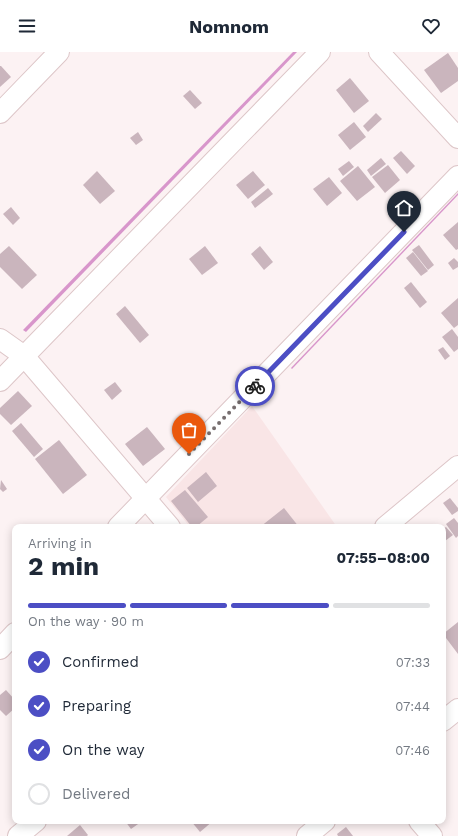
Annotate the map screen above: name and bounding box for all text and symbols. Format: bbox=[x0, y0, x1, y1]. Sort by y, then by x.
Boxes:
icon: menu bbox=[16, 15, 38, 37]
icon: heart bbox=[420, 15, 442, 37]
text: Nomnom bbox=[189, 16, 269, 37]
pin bbox=[387, 191, 421, 232]
icon: home bbox=[393, 197, 415, 219]
courier bbox=[235, 366, 275, 406]
icon: bike bbox=[244, 375, 266, 397]
pin bbox=[172, 413, 206, 454]
icon: bag bbox=[178, 419, 200, 441]
text: Arriving in bbox=[28, 536, 92, 551]
text: 07:55–08:00 bbox=[337, 549, 430, 567]
text: 2 min bbox=[28, 551, 99, 581]
text: On the way · 90 m bbox=[28, 614, 144, 629]
icon: check bbox=[28, 651, 50, 673]
text: Confirmed bbox=[62, 653, 139, 671]
text: 07:33 bbox=[396, 655, 430, 670]
icon: check bbox=[28, 695, 50, 717]
text: Preparing bbox=[62, 697, 131, 715]
text: 07:44 bbox=[395, 699, 430, 714]
icon: check bbox=[28, 739, 50, 761]
text: On the way bbox=[62, 741, 144, 759]
text: 07:46 bbox=[395, 743, 430, 758]
text: Delivered bbox=[62, 785, 130, 803]

